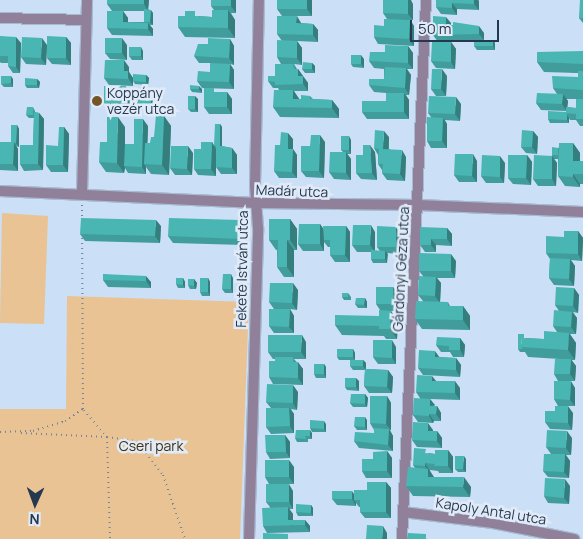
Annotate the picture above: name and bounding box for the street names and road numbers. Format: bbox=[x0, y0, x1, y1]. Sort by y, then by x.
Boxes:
street label: Madár utca bbox=[255, 181, 329, 201]
street label: Gárdonyi Géza utca bbox=[389, 206, 413, 332]
street label: Fekete István utca bbox=[233, 210, 251, 328]
street label: Kapoly Antal utca bbox=[434, 494, 548, 528]

